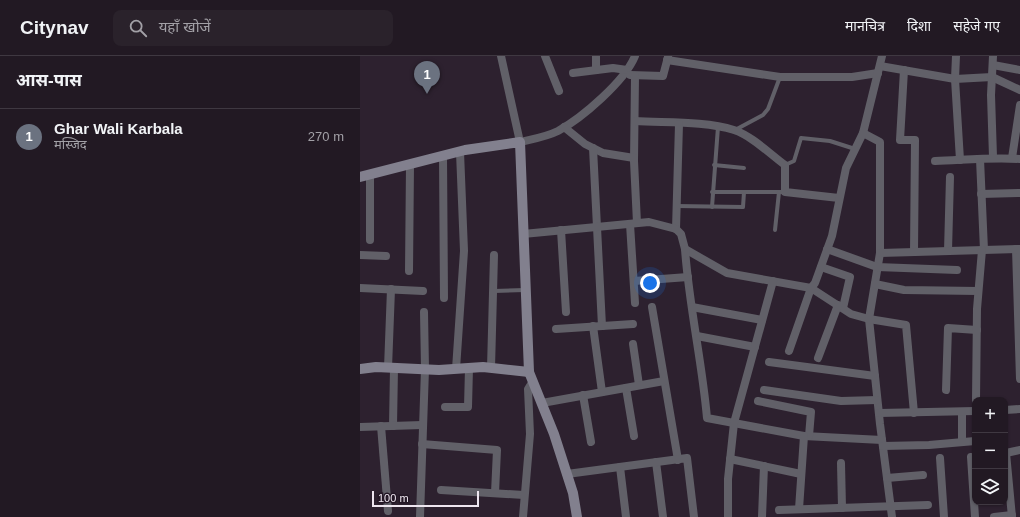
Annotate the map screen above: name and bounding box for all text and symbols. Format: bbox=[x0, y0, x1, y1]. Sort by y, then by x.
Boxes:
search box bbox=[113, 10, 393, 46]
text: Citynav bbox=[20, 17, 89, 38]
icon: search bbox=[127, 17, 149, 39]
text: यहाँ खोजें bbox=[159, 18, 211, 35]
text: मानचित्र bbox=[845, 18, 885, 34]
text: दिशा bbox=[907, 18, 931, 34]
text: सहेजे गए bbox=[953, 18, 1000, 34]
pin: 1 bbox=[414, 61, 440, 94]
text: आस-पास bbox=[16, 71, 82, 90]
text: Ghar Wali Karbala bbox=[54, 120, 183, 137]
text: 1 bbox=[25, 129, 33, 144]
text: 270 m bbox=[308, 129, 344, 144]
text: मस्जिद bbox=[54, 137, 87, 152]
your location bbox=[640, 273, 660, 293]
map controls bbox=[972, 397, 1008, 505]
button: + bbox=[972, 397, 1008, 433]
button: − bbox=[972, 433, 1008, 469]
button: layers bbox=[972, 469, 1008, 505]
scale bar bbox=[372, 489, 479, 508]
text: 100 m bbox=[378, 492, 409, 504]

